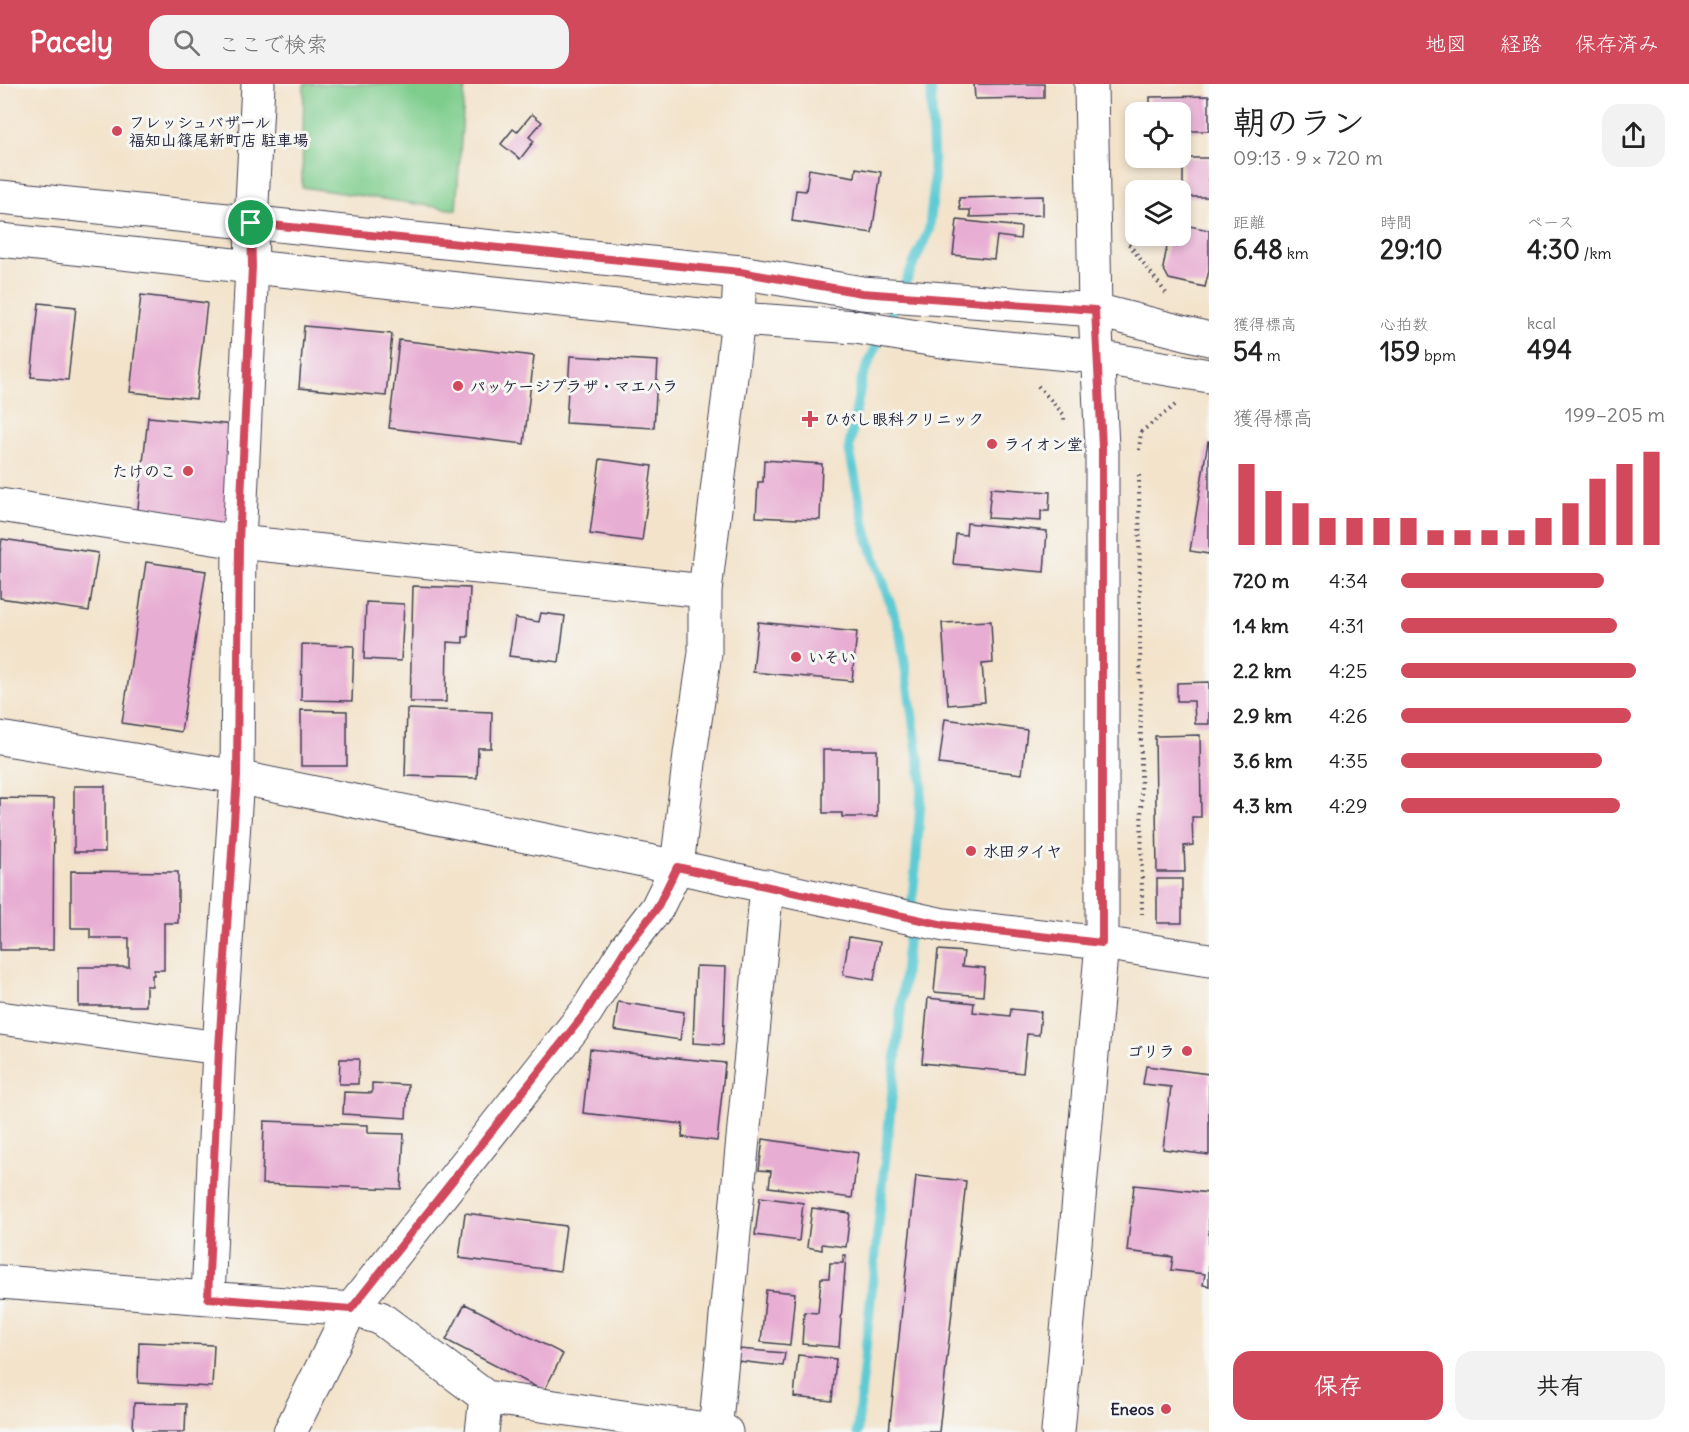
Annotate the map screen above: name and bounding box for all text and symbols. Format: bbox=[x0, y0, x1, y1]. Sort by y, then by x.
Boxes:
search box bbox=[149, 15, 569, 69]
text: Pacely bbox=[30, 24, 113, 60]
icon: search bbox=[170, 26, 203, 59]
text: ここで検索 bbox=[218, 30, 328, 58]
text: 地図 bbox=[1425, 30, 1467, 57]
text: 経路 bbox=[1500, 30, 1542, 57]
text: 保存済み bbox=[1575, 30, 1659, 57]
text: 朝のラン bbox=[1233, 101, 1365, 143]
map controls bbox=[1125, 102, 1191, 246]
button: locate bbox=[1125, 102, 1191, 168]
button: share bbox=[1602, 104, 1665, 167]
place label: フレッシュバザール 福知山篠尾新町店 駐車場 bbox=[129, 112, 309, 150]
marker: フレッシュバザール 福知山篠尾新町店 駐車場 bbox=[110, 124, 124, 138]
text: 09:13 · 9 × 720 m bbox=[1233, 145, 1383, 170]
button: layers bbox=[1125, 180, 1191, 246]
pin bbox=[225, 197, 276, 248]
icon: arrive bbox=[234, 206, 267, 239]
text: 距離 bbox=[1233, 212, 1265, 232]
text: 時間 bbox=[1380, 212, 1412, 232]
text: ペース bbox=[1527, 212, 1574, 232]
text: 6.48 bbox=[1233, 233, 1283, 266]
text: 29:10 bbox=[1380, 233, 1443, 266]
text: 4:30 bbox=[1527, 233, 1580, 266]
text: km bbox=[1283, 243, 1309, 263]
text: /km bbox=[1580, 243, 1612, 263]
text: kcal bbox=[1527, 313, 1556, 333]
text: 獲得標高 bbox=[1233, 314, 1297, 334]
text: 心拍数 bbox=[1380, 314, 1428, 334]
text: 494 bbox=[1527, 333, 1572, 366]
text: 54 bbox=[1233, 335, 1263, 368]
text: 159 bbox=[1380, 335, 1420, 368]
text: m bbox=[1263, 345, 1281, 365]
text: bpm bbox=[1420, 345, 1456, 365]
place label: パッケージプラザ・マエハラ bbox=[470, 376, 678, 396]
marker: パッケージプラザ・マエハラ bbox=[451, 379, 465, 393]
text: 199–205 m bbox=[1565, 402, 1665, 427]
text: 獲得標高 bbox=[1233, 405, 1313, 430]
place label: ひがし眼科クリニック bbox=[824, 409, 984, 429]
marker: ひがし眼科クリニック bbox=[801, 410, 819, 428]
place label: ライオン堂 bbox=[1004, 434, 1083, 454]
marker: ライオン堂 bbox=[985, 437, 999, 451]
place label: たけのこ bbox=[112, 461, 176, 481]
marker: たけのこ bbox=[181, 464, 195, 478]
text: 720 m bbox=[1233, 568, 1289, 593]
text: 4:34 bbox=[1329, 568, 1368, 593]
text: 1.4 km bbox=[1233, 613, 1289, 638]
text: 4:31 bbox=[1329, 613, 1364, 638]
place label: いそい bbox=[808, 647, 856, 667]
marker: いそい bbox=[789, 650, 803, 664]
text: 2.2 km bbox=[1233, 658, 1292, 683]
text: 4:25 bbox=[1329, 658, 1368, 683]
text: 2.9 km bbox=[1233, 703, 1292, 728]
text: 4:26 bbox=[1329, 703, 1368, 728]
text: 3.6 km bbox=[1233, 748, 1293, 773]
text: 4:35 bbox=[1329, 748, 1368, 773]
text: 4.3 km bbox=[1233, 793, 1293, 818]
text: 4:29 bbox=[1329, 793, 1368, 818]
place label: 水田タイヤ bbox=[983, 841, 1062, 861]
marker: 水田タイヤ bbox=[964, 844, 978, 858]
place label: ゴリラ bbox=[1127, 1041, 1175, 1061]
marker: ゴリラ bbox=[1180, 1044, 1194, 1058]
button: 保存 bbox=[1233, 1351, 1443, 1420]
button: 共有 bbox=[1455, 1351, 1665, 1420]
place label: Eneos bbox=[1111, 1399, 1154, 1419]
marker: Eneos bbox=[1159, 1402, 1173, 1416]

